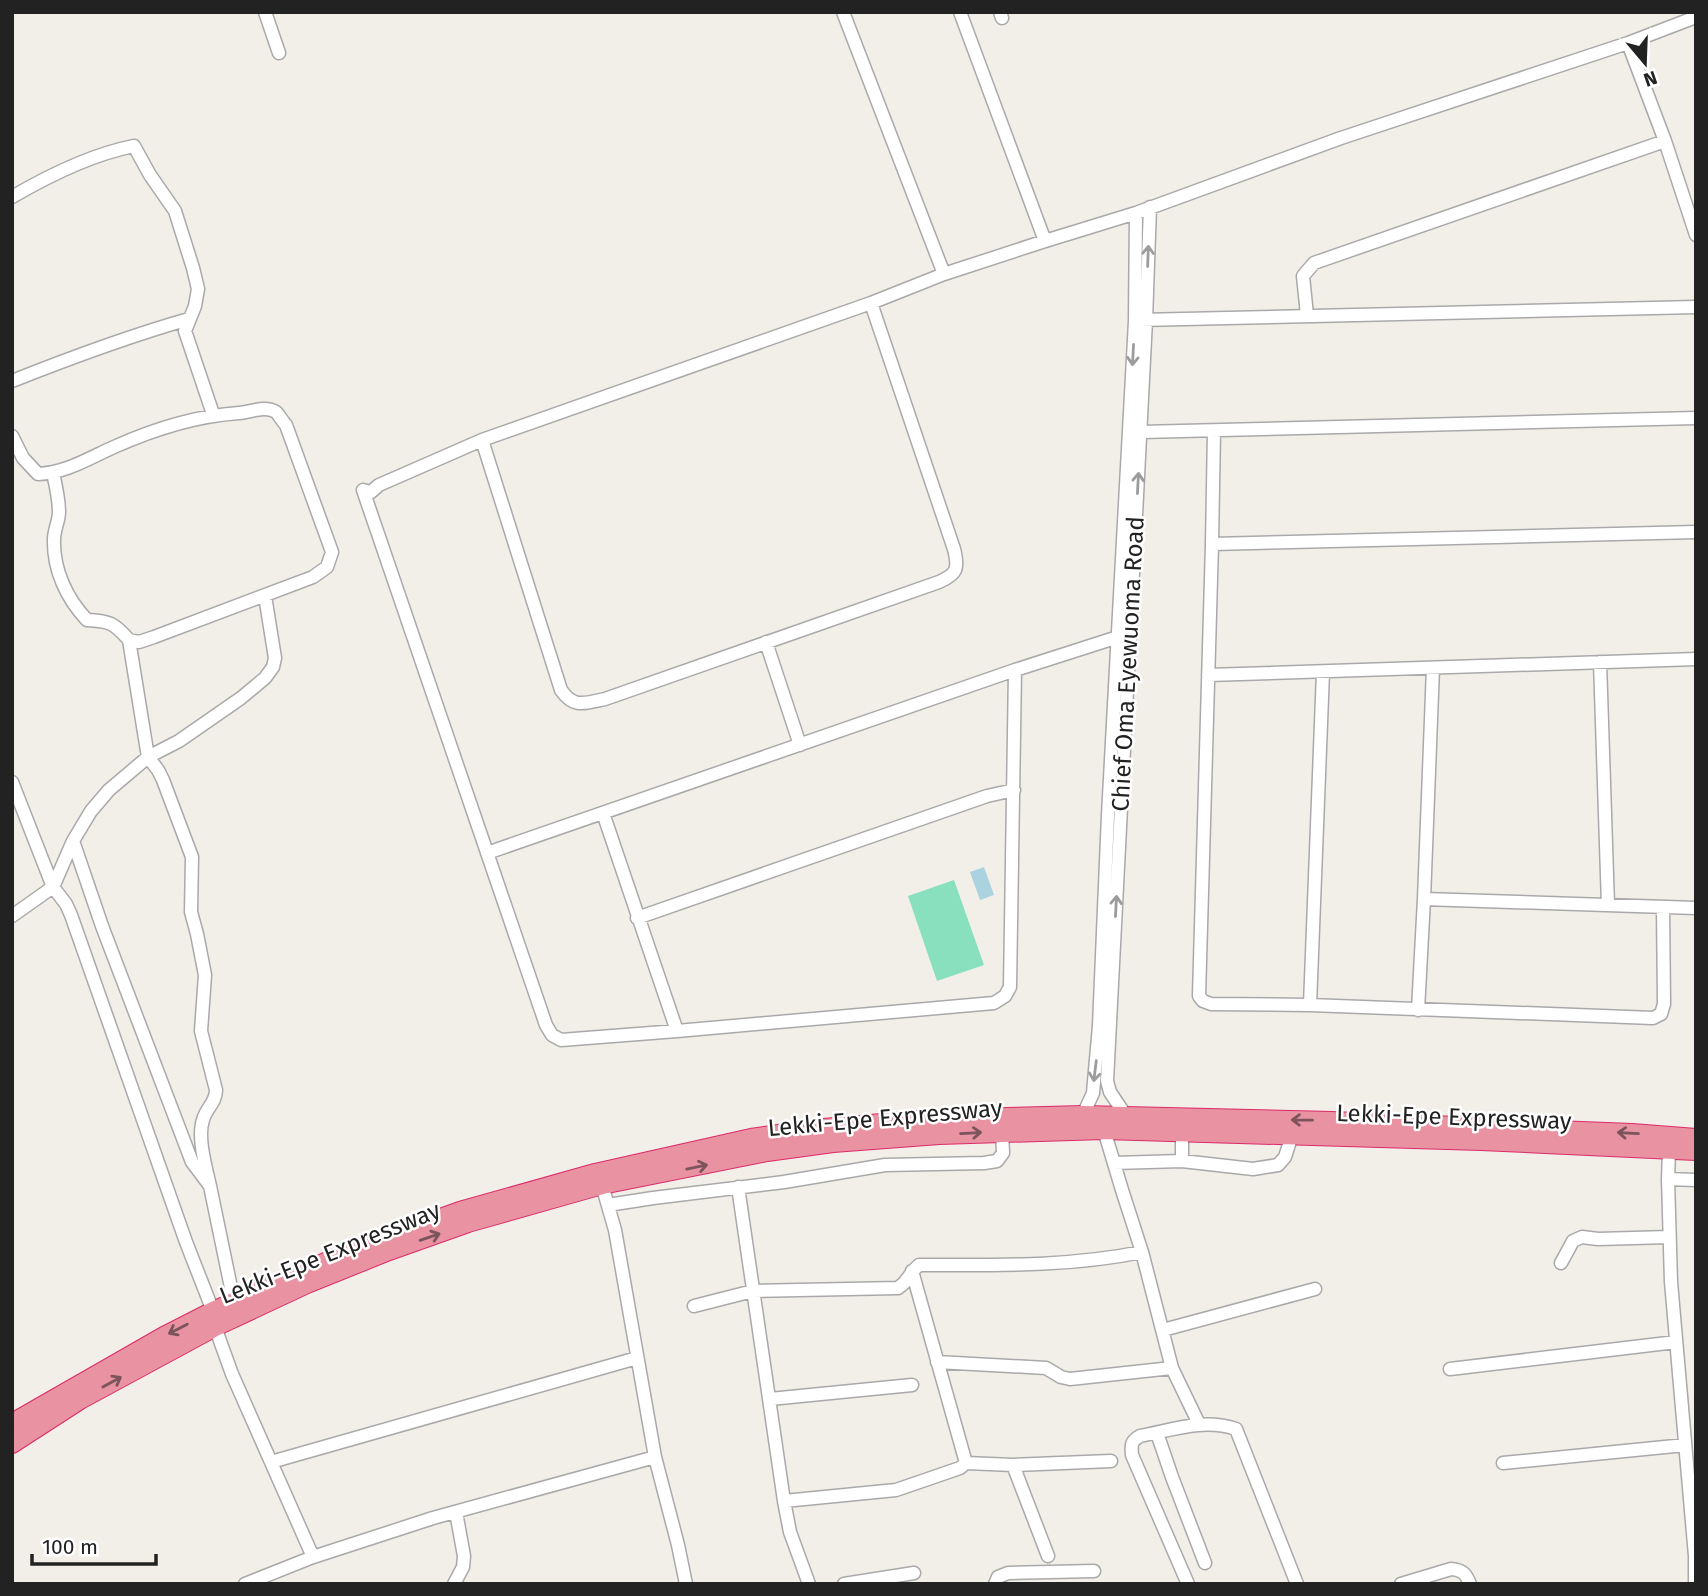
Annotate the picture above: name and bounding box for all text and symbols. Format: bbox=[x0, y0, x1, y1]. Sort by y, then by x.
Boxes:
north arrow bbox=[1610, 28, 1680, 98]
text: N bbox=[1641, 66, 1660, 92]
one-way arrow bbox=[1141, 245, 1155, 268]
one-way arrow bbox=[1126, 343, 1139, 366]
one-way arrow bbox=[1131, 472, 1144, 495]
street label: Chief Oma Eyewuoma Road bbox=[1106, 516, 1150, 812]
one-way arrow bbox=[1110, 896, 1123, 918]
one-way arrow bbox=[1089, 1059, 1102, 1082]
street label: Lekki-Epe Expressway bbox=[766, 1094, 1004, 1142]
street label: Lekki-Epe Expressway bbox=[1336, 1099, 1572, 1135]
one-way arrow bbox=[1291, 1113, 1314, 1127]
one-way arrow bbox=[959, 1127, 982, 1140]
one-way arrow bbox=[1616, 1127, 1639, 1140]
one-way arrow bbox=[685, 1159, 708, 1173]
street label: Lekki-Epe Expressway bbox=[216, 1196, 445, 1310]
one-way arrow bbox=[418, 1230, 440, 1242]
one-way arrow bbox=[168, 1323, 189, 1336]
one-way arrow bbox=[101, 1375, 122, 1388]
scale bar bbox=[32, 1522, 156, 1566]
text: 100 m bbox=[42, 1534, 98, 1560]

